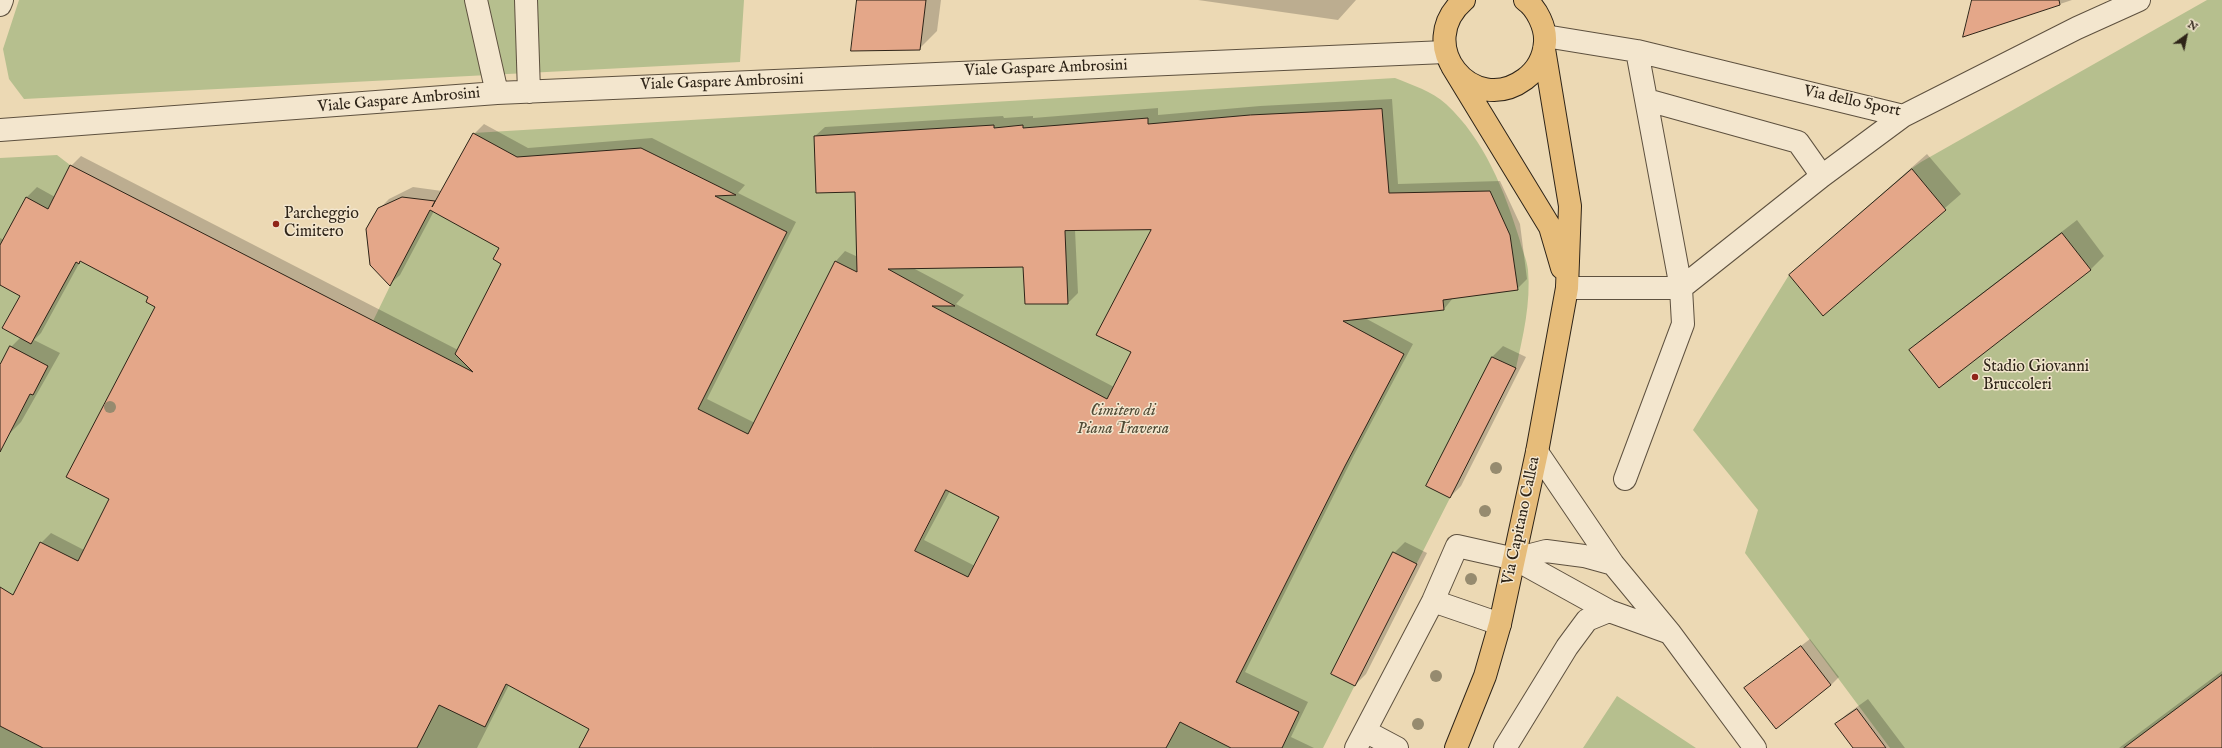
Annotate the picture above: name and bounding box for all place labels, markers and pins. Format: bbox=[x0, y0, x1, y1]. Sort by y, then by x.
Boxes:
place label: Parcheggio Cimitero bbox=[284, 205, 359, 243]
marker: Parcheggio Cimitero bbox=[271, 219, 281, 229]
place label: Stadio Giovanni Bruccoleri bbox=[1983, 358, 2089, 396]
marker: Stadio Giovanni Bruccoleri bbox=[1970, 372, 1980, 382]

